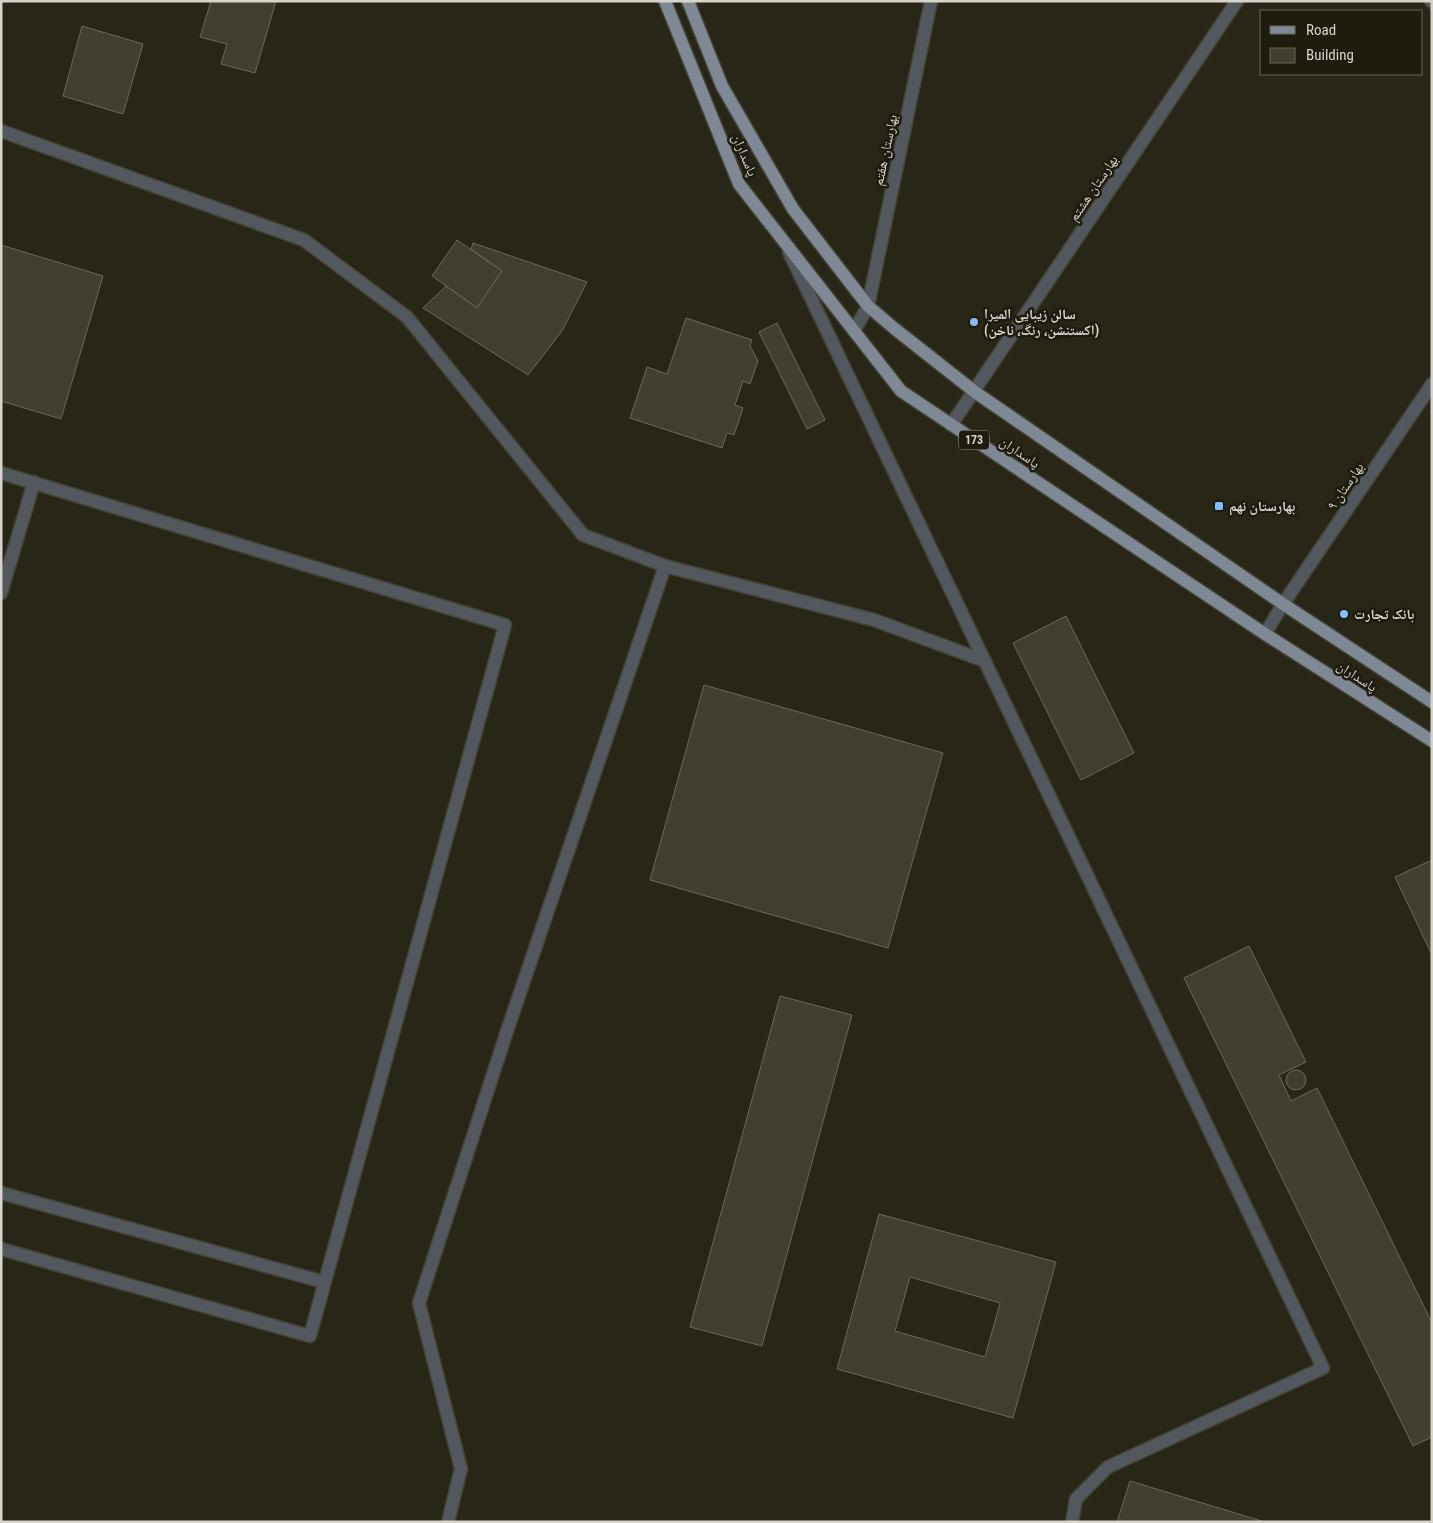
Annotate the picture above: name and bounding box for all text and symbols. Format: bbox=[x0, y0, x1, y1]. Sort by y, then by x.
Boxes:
legend bbox=[1260, 10, 1423, 75]
text: Road bbox=[1306, 21, 1336, 39]
text: Building bbox=[1306, 46, 1354, 64]
street label: بهارستان هفتم bbox=[870, 113, 902, 187]
street label: پاسداران bbox=[728, 131, 761, 179]
street label: بهارستان هشتم bbox=[1065, 152, 1123, 225]
place label: سالن زیبایی المیرا (اکستنشن، رنگ، ناخن) bbox=[984, 306, 1099, 339]
marker: سالن زیبایی المیرا (اکستنشن، رنگ، ناخن) bbox=[968, 316, 980, 328]
road number: 173 bbox=[959, 430, 989, 450]
street label: پاسداران bbox=[996, 433, 1043, 472]
street label: بهارستان ٩ bbox=[1323, 459, 1368, 513]
place label: بهارستان نهم bbox=[1229, 498, 1296, 516]
marker: بهارستان نهم bbox=[1213, 500, 1225, 512]
place label: بانک تجارت bbox=[1354, 606, 1414, 623]
marker: بانک تجارت bbox=[1338, 608, 1350, 620]
street label: پاسداران bbox=[1333, 657, 1380, 696]

